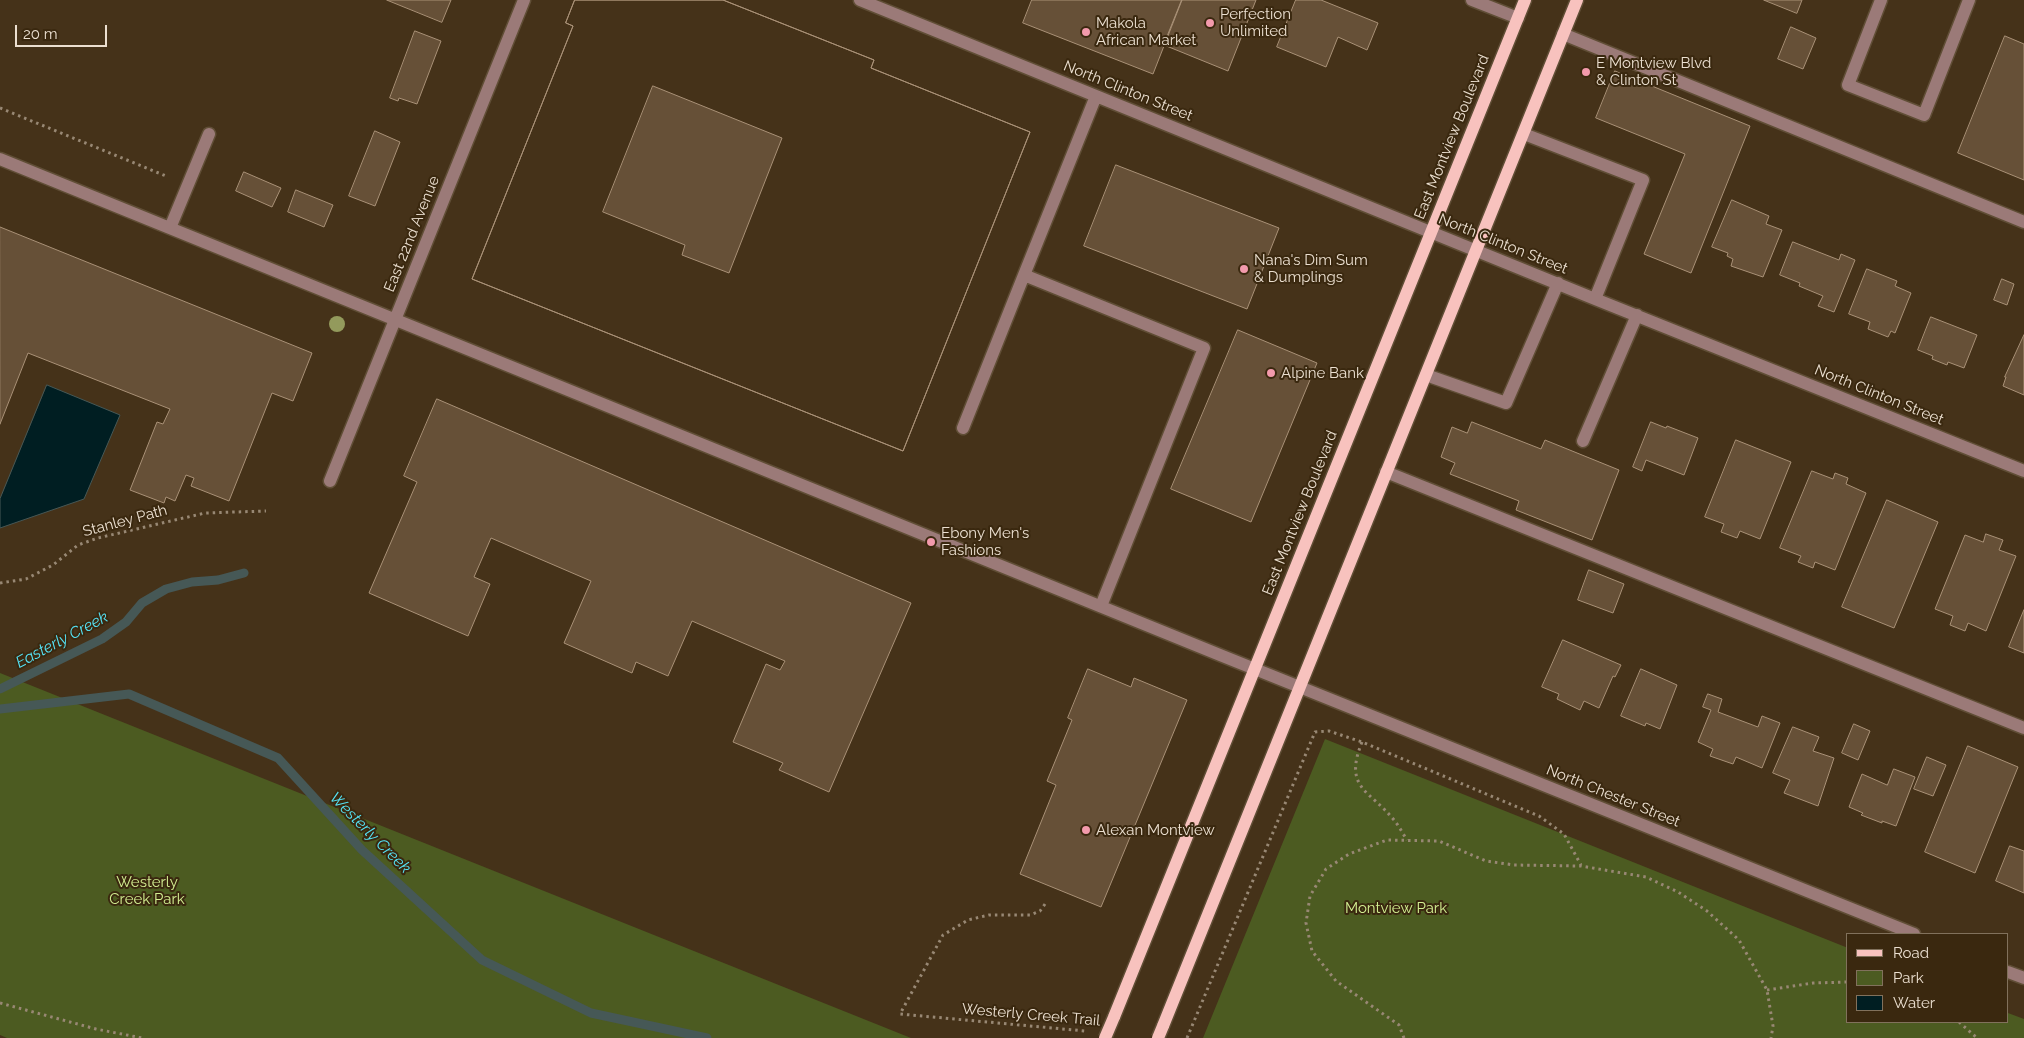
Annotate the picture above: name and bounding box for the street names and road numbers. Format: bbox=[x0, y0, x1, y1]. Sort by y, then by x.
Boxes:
street label: East Montview Boulevard bbox=[1411, 52, 1493, 222]
street label: North Clinton Street bbox=[1061, 57, 1195, 125]
street label: East 22nd Avenue bbox=[381, 173, 443, 295]
street label: North Clinton Street bbox=[1436, 210, 1570, 278]
street label: North Clinton Street bbox=[1812, 361, 1946, 429]
street label: East Montview Boulevard bbox=[1259, 428, 1341, 598]
street label: Stanley Path bbox=[81, 501, 169, 541]
street label: North Chester Street bbox=[1543, 761, 1683, 831]
street label: Westerly Creek Trail bbox=[961, 1000, 1101, 1030]

